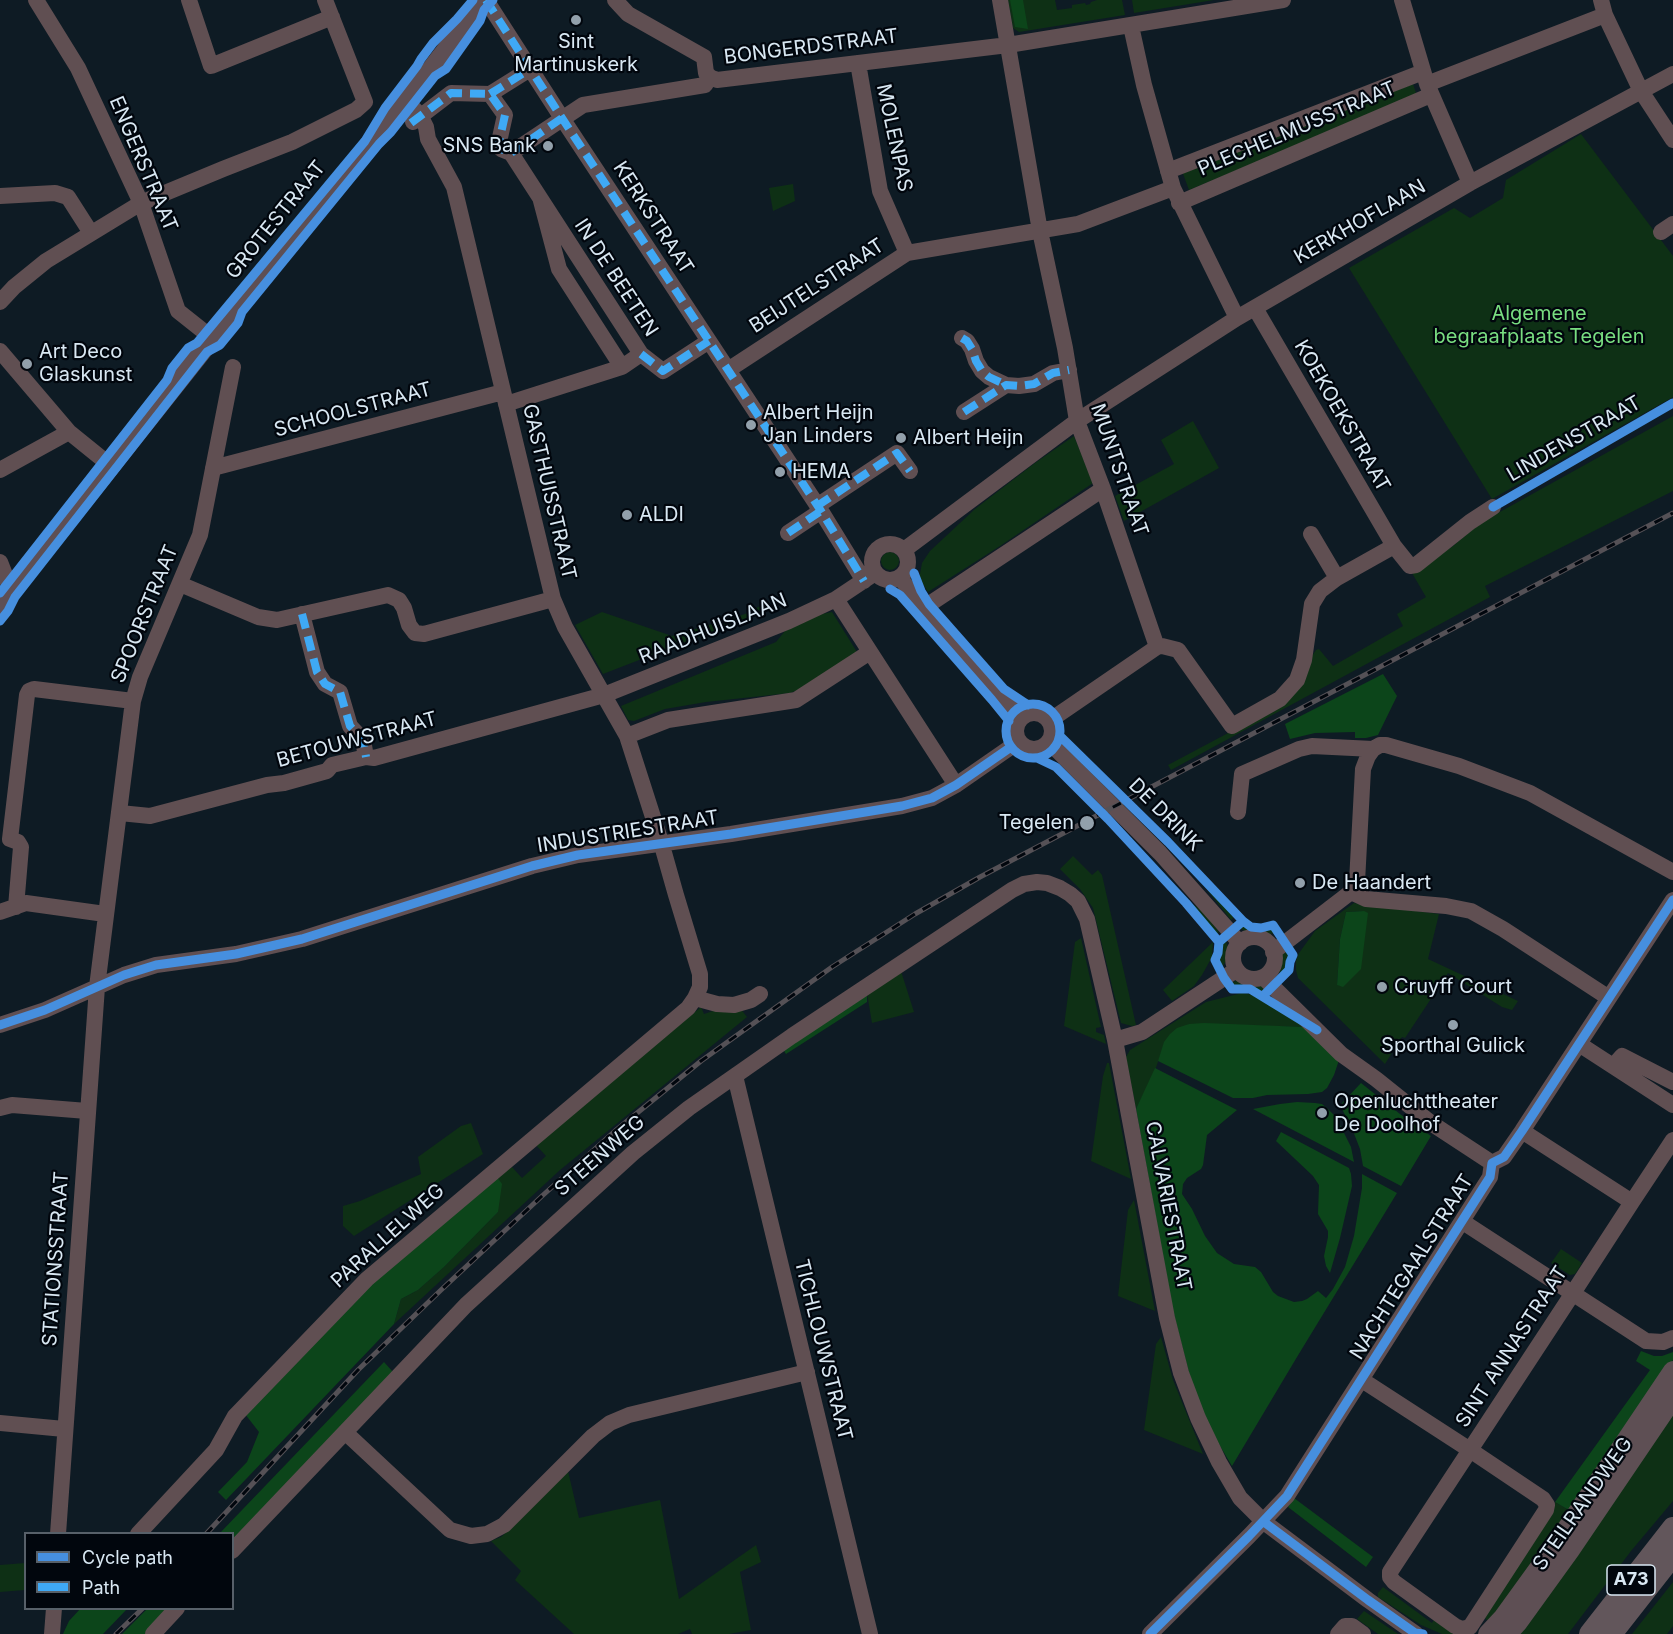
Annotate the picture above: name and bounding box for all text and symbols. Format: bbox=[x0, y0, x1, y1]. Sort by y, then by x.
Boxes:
marker: Sint Martinuskerk bbox=[569, 13, 583, 27]
street label: BONGERDSTRAAT bbox=[722, 24, 900, 70]
place label: Sint Martinuskerk bbox=[514, 30, 638, 77]
street label: PLECHELMUSSTRAAT bbox=[1195, 76, 1399, 182]
street label: MOLENPAS bbox=[871, 82, 917, 194]
street label: ENGERSTRAAT bbox=[104, 93, 182, 235]
place label: SNS Bank bbox=[443, 134, 536, 158]
marker: SNS Bank bbox=[541, 139, 555, 153]
street label: GROTESTRAAT bbox=[221, 156, 331, 284]
street label: KERKSTRAAT bbox=[608, 157, 698, 279]
street label: KERKHOFLAAN bbox=[1290, 175, 1430, 269]
street label: IN DE BEETEN bbox=[569, 215, 663, 341]
street label: BEIJTELSTRAAT bbox=[745, 233, 889, 339]
park label: Algemene begraafplaats Tegelen bbox=[1434, 302, 1644, 349]
street label: KOEKOEKSTRAAT bbox=[1289, 336, 1395, 496]
place label: Art Deco Glaskunst bbox=[39, 340, 132, 387]
marker: Art Deco Glaskunst bbox=[20, 357, 34, 371]
street label: SCHOOLSTRAAT bbox=[272, 377, 434, 443]
street label: LINDENSTRAAT bbox=[1503, 391, 1645, 487]
place label: Albert Heijn Jan Linders bbox=[763, 401, 874, 448]
street label: MUNTSTRAAT bbox=[1085, 401, 1153, 539]
street label: GASTHUISSTRAAT bbox=[517, 402, 581, 582]
marker: Albert Heijn Jan Linders bbox=[744, 418, 758, 432]
place label: Albert Heijn bbox=[913, 426, 1024, 450]
marker: Albert Heijn bbox=[894, 431, 908, 445]
place label: HEMA bbox=[792, 460, 851, 484]
marker: HEMA bbox=[773, 465, 787, 479]
place label: ALDI bbox=[639, 503, 684, 527]
marker: ALDI bbox=[620, 508, 634, 522]
street label: SPOORSTRAAT bbox=[106, 541, 184, 687]
street label: RAADHUISLAAN bbox=[636, 588, 790, 670]
street label: BETOUWSTRAAT bbox=[274, 707, 440, 773]
street label: DE DRINK bbox=[1124, 774, 1206, 856]
street label: INDUSTRIESTRAAT bbox=[536, 806, 720, 858]
place label: Tegelen bbox=[999, 811, 1074, 835]
marker: Tegelen bbox=[1078, 814, 1096, 832]
place label: De Haandert bbox=[1312, 871, 1431, 895]
marker: De Haandert bbox=[1293, 876, 1307, 890]
place label: Cruyff Court bbox=[1394, 975, 1512, 999]
marker: Cruyff Court bbox=[1375, 980, 1389, 994]
marker: Sporthal Gulick bbox=[1446, 1018, 1460, 1032]
place label: Sporthal Gulick bbox=[1381, 1034, 1525, 1058]
place label: Openluchttheater De Doolhof bbox=[1334, 1090, 1498, 1137]
marker: Openluchttheater De Doolhof bbox=[1315, 1106, 1329, 1120]
street label: STEENWEG bbox=[550, 1110, 650, 1202]
street label: CALVARIESTRAAT bbox=[1140, 1119, 1196, 1293]
street label: NACHTEGAALSTRAAT bbox=[1345, 1170, 1479, 1364]
street label: STATIONSSTRAAT bbox=[38, 1171, 74, 1347]
street label: PARALLELWEG bbox=[326, 1179, 450, 1293]
street label: TICHLOUWSTRAAT bbox=[789, 1257, 857, 1443]
street label: SINT ANNASTRAAT bbox=[1451, 1262, 1573, 1432]
street label: STEILRANDWEG bbox=[1528, 1433, 1638, 1575]
legend bbox=[24, 1532, 234, 1610]
text: Cycle path bbox=[82, 1547, 173, 1568]
road number: A73 bbox=[1607, 1565, 1655, 1595]
text: Path bbox=[82, 1577, 120, 1598]

